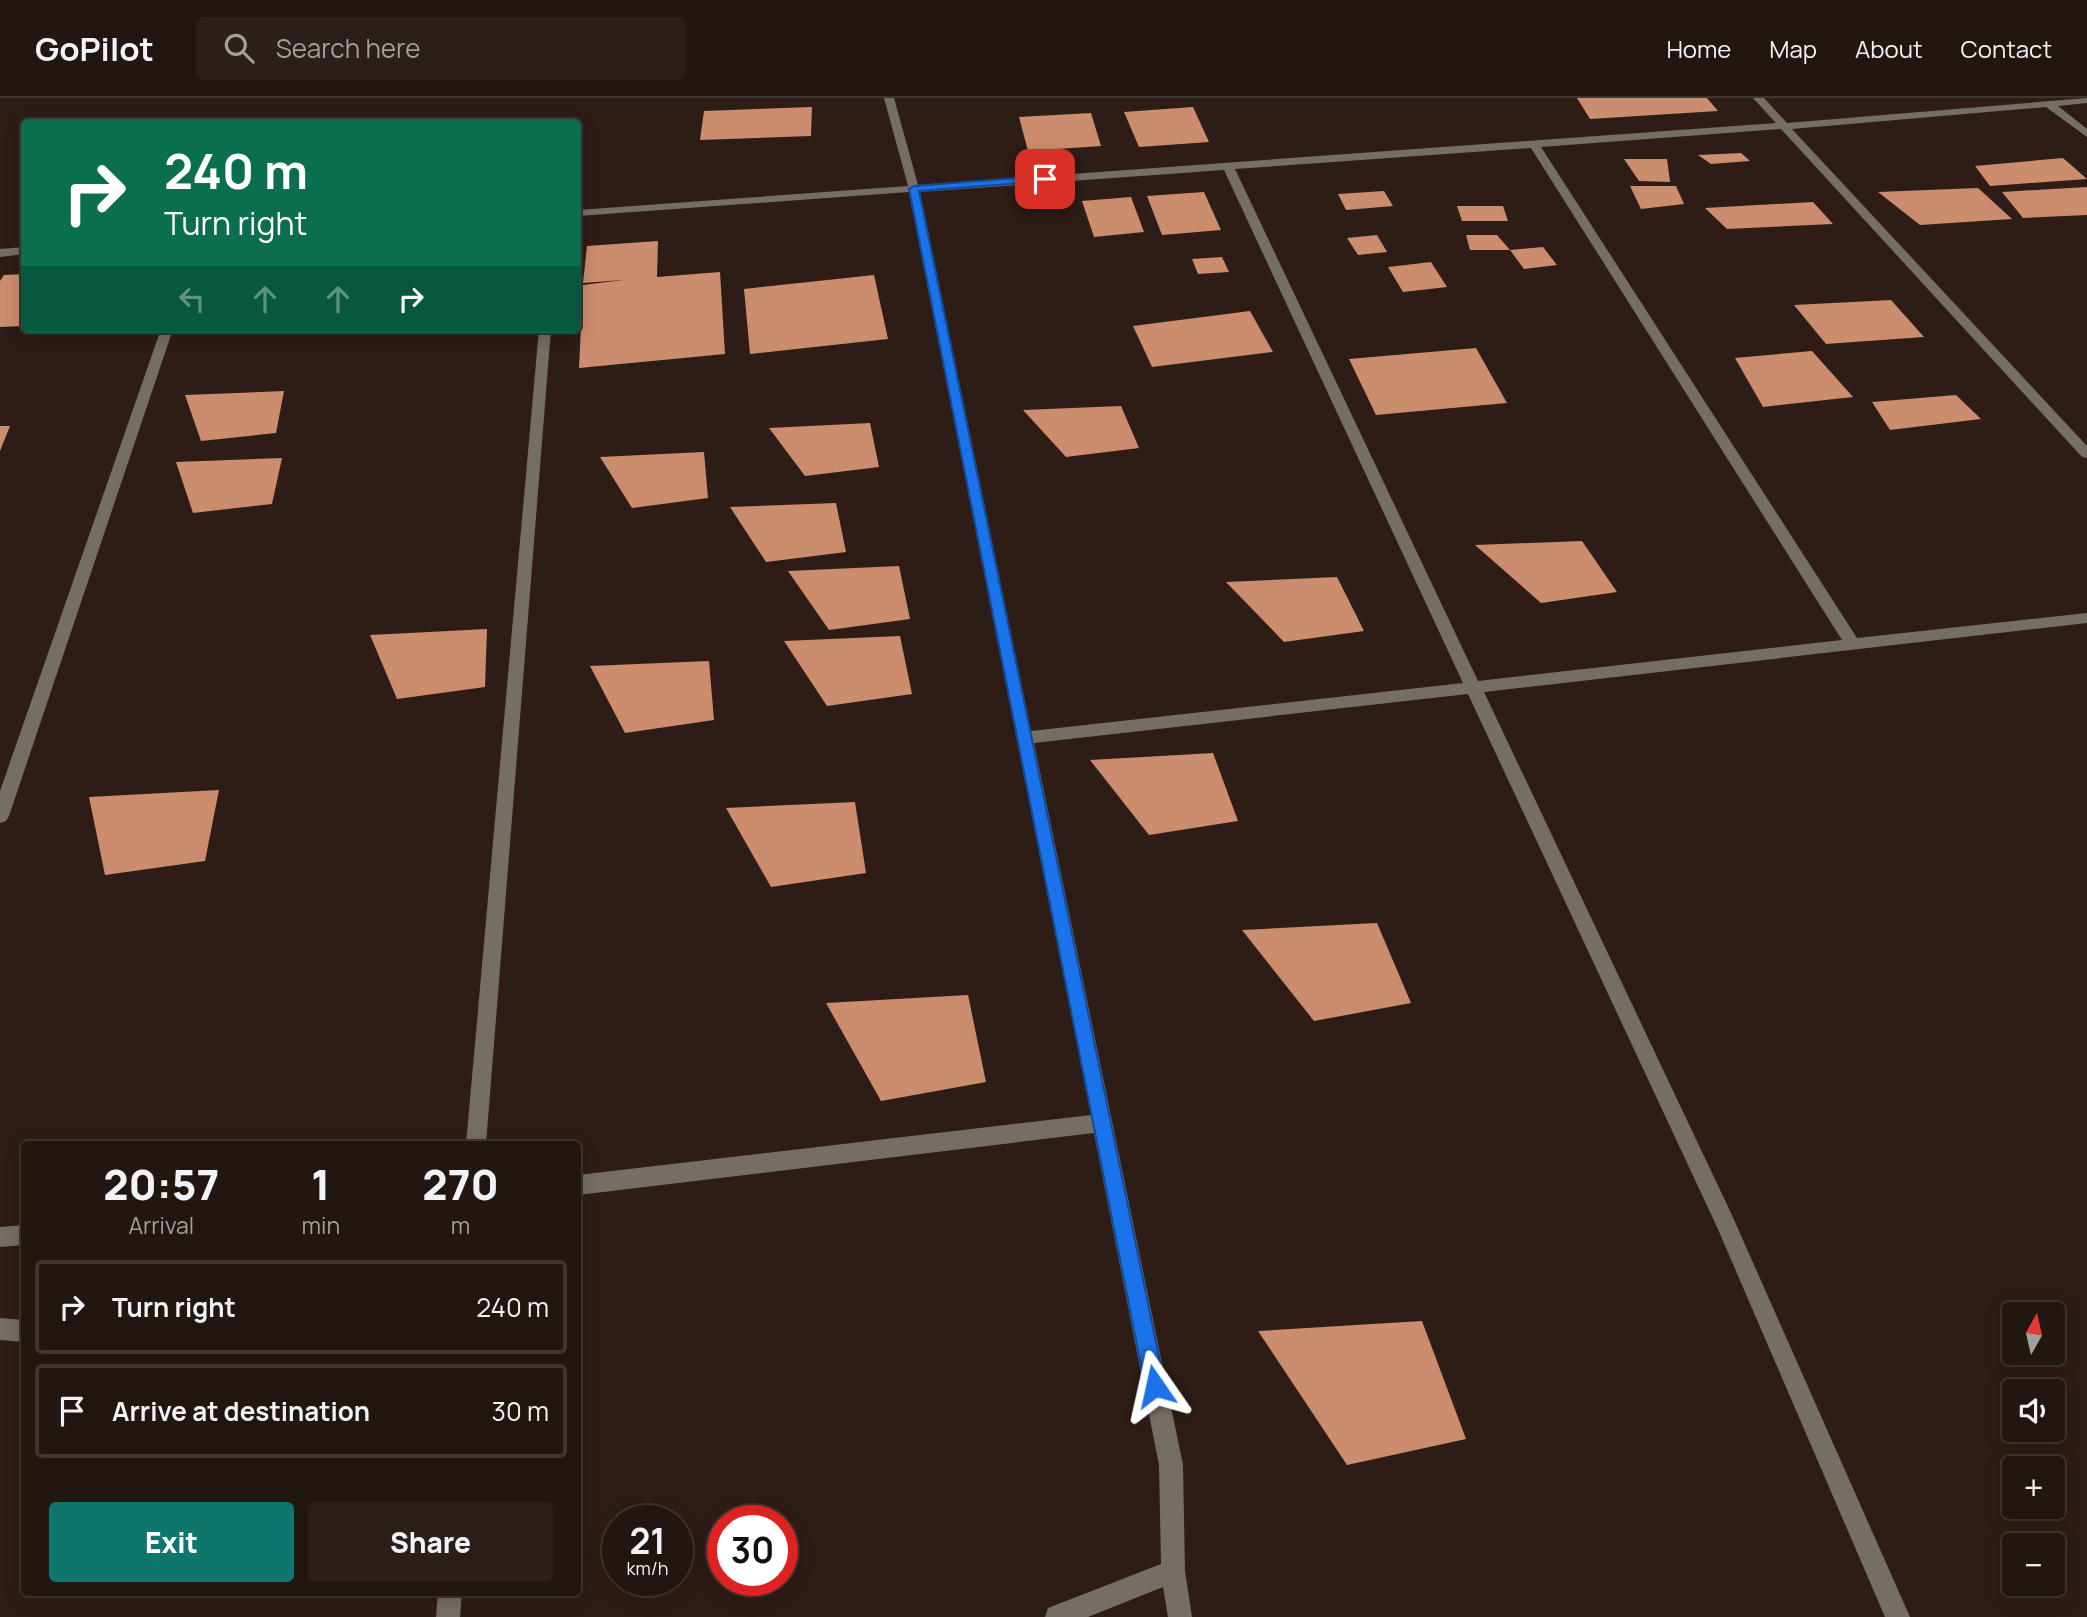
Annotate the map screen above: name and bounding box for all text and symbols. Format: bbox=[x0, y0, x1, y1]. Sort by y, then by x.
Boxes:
search box bbox=[196, 17, 686, 80]
text: GoPilot bbox=[35, 26, 154, 71]
icon: search bbox=[220, 29, 258, 67]
text: Search here bbox=[276, 30, 420, 66]
text: Home bbox=[1666, 32, 1731, 65]
text: Map bbox=[1769, 32, 1817, 65]
text: About bbox=[1855, 32, 1923, 65]
text: Contact bbox=[1961, 32, 2052, 65]
text: 240 m bbox=[164, 137, 308, 204]
icon: right bbox=[49, 147, 140, 238]
pin bbox=[1015, 149, 1075, 209]
icon: arrive bbox=[1026, 160, 1064, 198]
text: Turn right bbox=[164, 201, 307, 245]
icon: left bbox=[173, 280, 211, 318]
icon: ahead bbox=[246, 280, 284, 318]
icon: ahead bbox=[319, 280, 357, 318]
icon: right bbox=[392, 280, 430, 318]
text: 20:57 bbox=[103, 1155, 219, 1213]
text: 1 bbox=[311, 1155, 330, 1213]
text: 270 bbox=[422, 1155, 499, 1213]
text: Arrival bbox=[128, 1209, 194, 1241]
text: min bbox=[302, 1209, 340, 1241]
text: m bbox=[451, 1209, 470, 1241]
icon: right bbox=[53, 1288, 91, 1326]
text: Turn right bbox=[112, 1289, 236, 1325]
text: 240 m bbox=[476, 1289, 549, 1325]
north arrow bbox=[2002, 1302, 2065, 1365]
map controls bbox=[2002, 1302, 2065, 1596]
position arrow bbox=[1118, 1349, 1192, 1423]
button: sound bbox=[2002, 1379, 2065, 1442]
icon: arrive bbox=[53, 1392, 91, 1430]
text: Arrive at destination bbox=[112, 1393, 370, 1429]
text: 30 m bbox=[492, 1393, 549, 1429]
button: + bbox=[2002, 1456, 2065, 1519]
button: Exit bbox=[49, 1502, 294, 1582]
button: Share bbox=[308, 1502, 553, 1582]
speed limit sign: 30 bbox=[707, 1505, 798, 1596]
text: 21 bbox=[629, 1517, 666, 1565]
button: − bbox=[2002, 1533, 2065, 1596]
text: km/h bbox=[627, 1556, 668, 1580]

